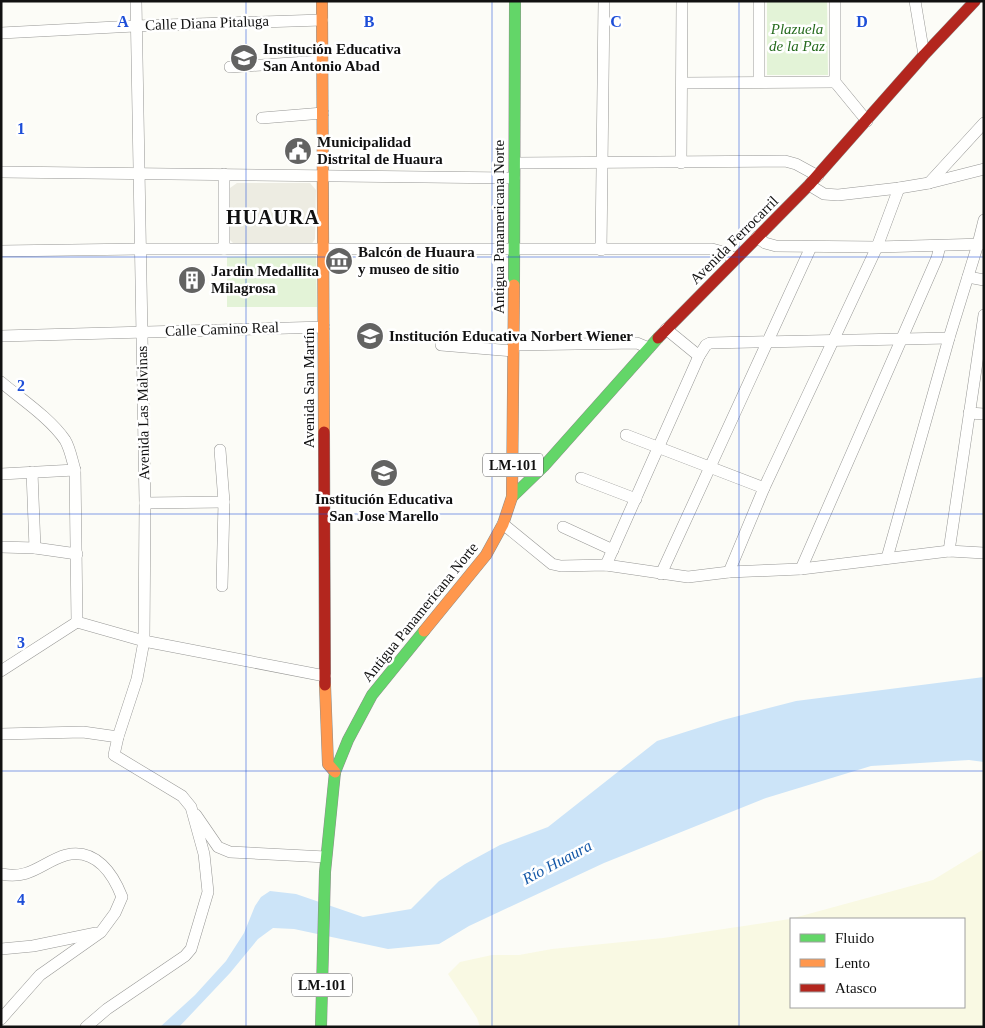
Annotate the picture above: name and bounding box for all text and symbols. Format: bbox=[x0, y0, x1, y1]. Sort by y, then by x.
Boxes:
text: A bbox=[117, 13, 129, 30]
street label: Calle Diana Pitaluga bbox=[145, 13, 270, 33]
text: B bbox=[364, 13, 375, 30]
text: C bbox=[610, 13, 622, 30]
text: D bbox=[856, 13, 868, 30]
park label: Plazuela de la Paz bbox=[769, 21, 825, 54]
place label: Institución Educativa San Antonio Abad bbox=[263, 41, 401, 74]
school or university icon: Institución Educativa San Antonio Abad bbox=[229, 43, 259, 73]
text: 1 bbox=[17, 120, 25, 137]
place label: Municipalidad Distrital de Huaura bbox=[317, 134, 443, 167]
public building icon: Municipalidad Distrital de Huaura bbox=[283, 136, 313, 166]
street label: Antigua Panamericana Norte bbox=[491, 140, 507, 314]
street label: Avenida Ferrocarril bbox=[687, 193, 781, 287]
district label: HUAURA bbox=[226, 206, 320, 228]
place label: Balcón de Huaura y museo de sitio bbox=[358, 244, 475, 277]
museum icon: Balcón de Huaura y museo de sitio bbox=[324, 246, 354, 276]
place label: Jardin Medallita Milagrosa bbox=[211, 263, 319, 296]
building icon: Jardin Medallita Milagrosa bbox=[177, 265, 207, 295]
street label: Calle Camino Real bbox=[165, 319, 279, 339]
school or university icon: Institución Educativa Norbert Wiener bbox=[355, 321, 385, 351]
street label: Avenida San Martín bbox=[301, 327, 317, 448]
place label: Institución Educativa Norbert Wiener bbox=[389, 328, 633, 344]
street label: Avenida Las Malvinas bbox=[134, 345, 152, 480]
text: 2 bbox=[17, 377, 25, 394]
road number: LM-101 bbox=[483, 454, 543, 476]
school or university icon: Institución Educativa San Jose Marello bbox=[369, 458, 399, 488]
place label: Institución Educativa San Jose Marello bbox=[315, 491, 453, 524]
street label: Antigua Panamericana Norte bbox=[359, 539, 481, 685]
text: 3 bbox=[17, 634, 25, 651]
water label: Río Huaura bbox=[519, 837, 595, 888]
text: 4 bbox=[17, 891, 25, 908]
legend bbox=[790, 918, 965, 1008]
text: Fluido bbox=[835, 930, 874, 946]
text: Lento bbox=[835, 955, 870, 971]
road number: LM-101 bbox=[292, 974, 352, 996]
text: Atasco bbox=[835, 980, 877, 996]

